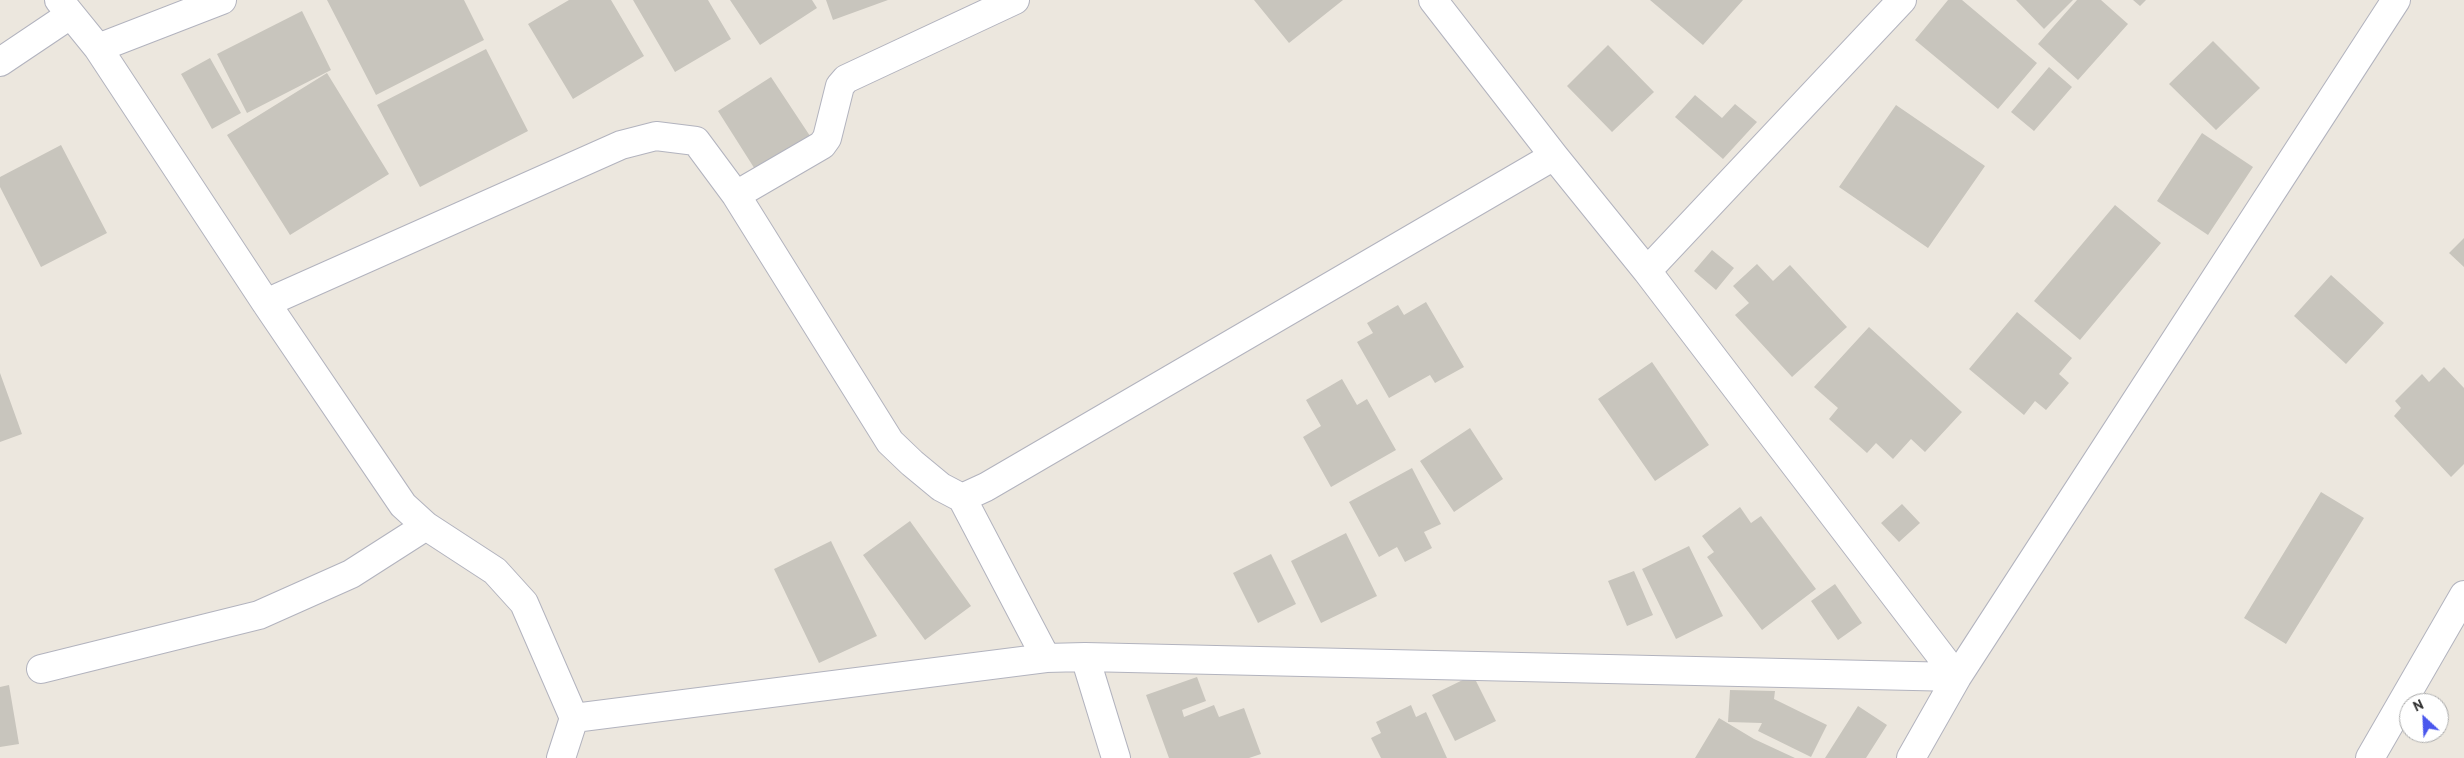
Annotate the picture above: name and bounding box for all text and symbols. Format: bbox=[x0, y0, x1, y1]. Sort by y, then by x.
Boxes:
north arrow bbox=[2399, 693, 2449, 743]
text: N bbox=[2410, 695, 2426, 715]

